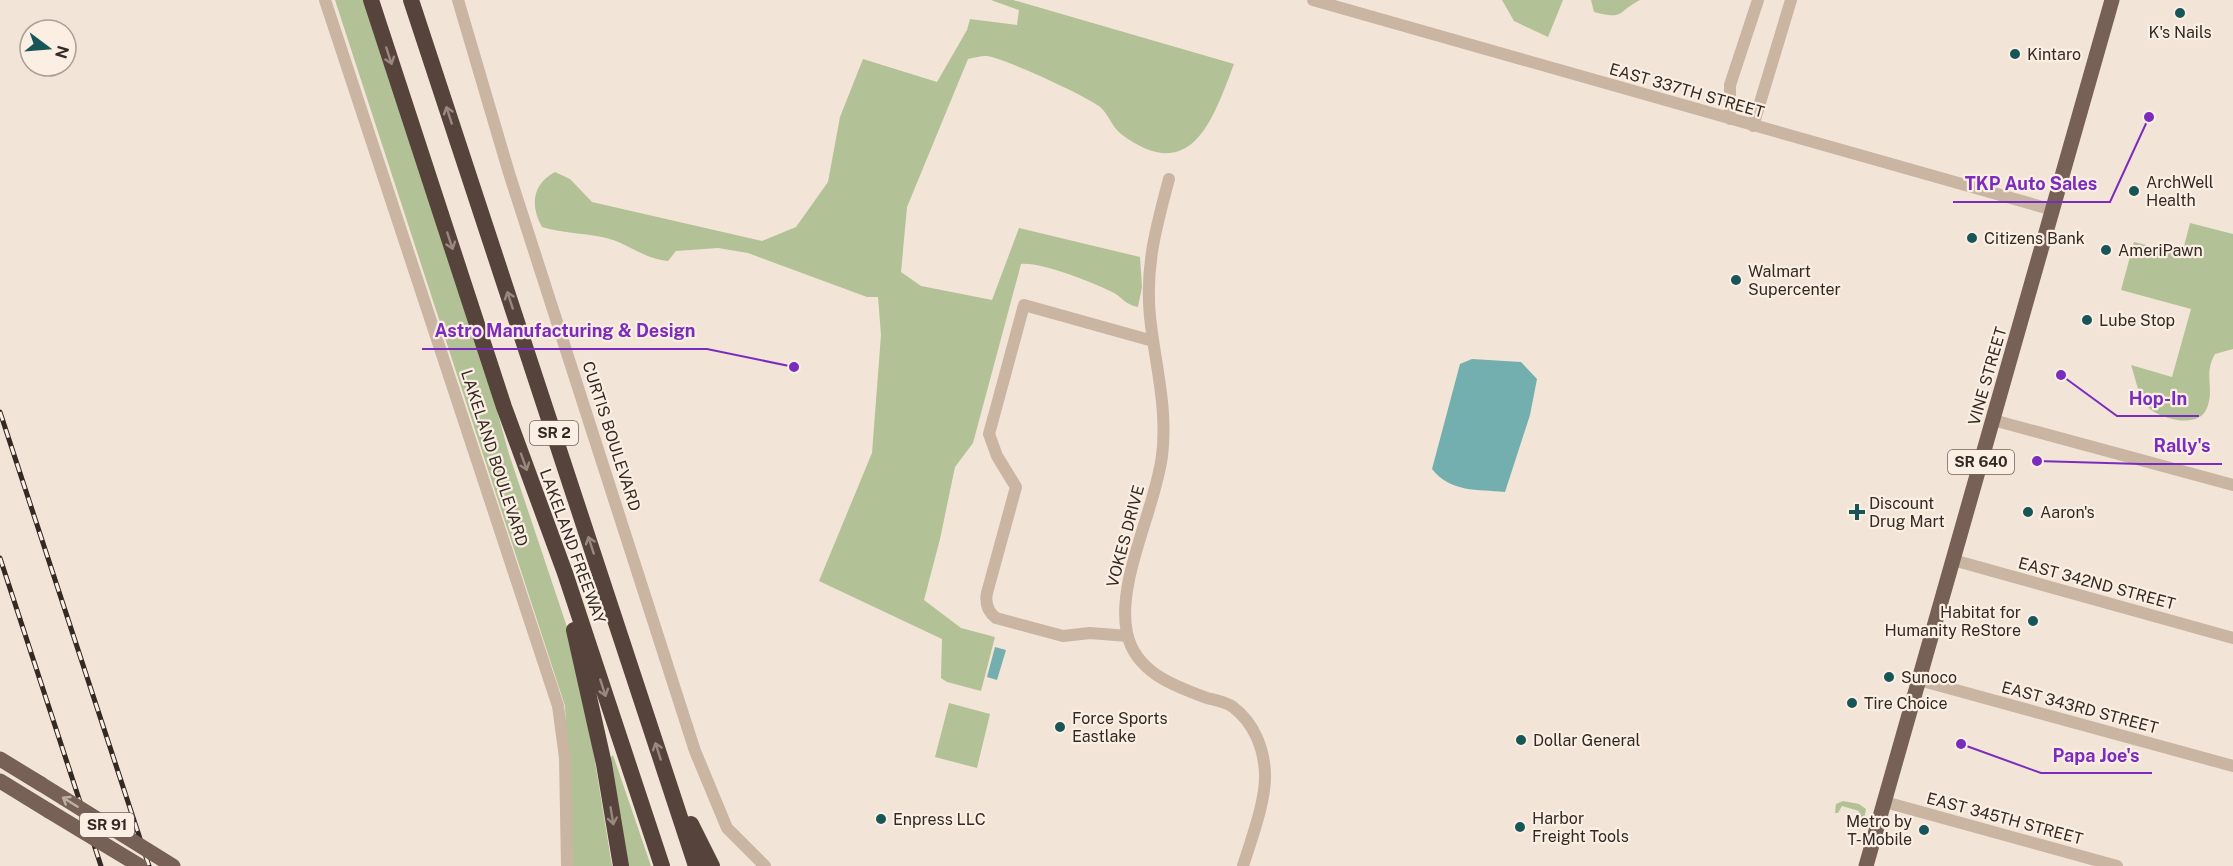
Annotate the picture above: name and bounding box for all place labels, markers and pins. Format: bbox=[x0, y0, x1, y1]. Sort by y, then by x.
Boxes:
marker: K's Nails bbox=[2173, 6, 2187, 20]
place label: K's Nails bbox=[2148, 23, 2212, 42]
place label: Kintaro bbox=[2027, 45, 2081, 64]
marker: Kintaro bbox=[2008, 47, 2022, 61]
callout: TKP Auto Sales bbox=[1953, 166, 2110, 202]
place label: ArchWell Health bbox=[2146, 173, 2214, 210]
marker: ArchWell Health bbox=[2127, 184, 2141, 198]
place label: Citizens Bank bbox=[1984, 229, 2085, 248]
marker: Citizens Bank bbox=[1965, 231, 1979, 245]
place label: AmeriPawn bbox=[2118, 241, 2203, 260]
marker: AmeriPawn bbox=[2099, 243, 2113, 257]
place label: Walmart Supercenter bbox=[1748, 262, 1841, 299]
marker: Walmart Supercenter bbox=[1729, 273, 1743, 287]
place label: Lube Stop bbox=[2099, 311, 2175, 330]
callout: Astro Manufacturing & Design bbox=[422, 313, 707, 349]
marker: Lube Stop bbox=[2080, 313, 2094, 327]
callout: Hop-In bbox=[2117, 380, 2199, 416]
callout: Rally's bbox=[2141, 428, 2222, 464]
place label: Discount Drug Mart bbox=[1869, 494, 1945, 531]
place label: Aaron's bbox=[2040, 503, 2095, 522]
marker: Discount Drug Mart bbox=[1850, 505, 1864, 519]
marker: Aaron's bbox=[2021, 505, 2035, 519]
place label: Habitat for Humanity ReStore bbox=[1885, 603, 2021, 640]
marker: Habitat for Humanity ReStore bbox=[2026, 614, 2040, 628]
place label: Sunoco bbox=[1901, 668, 1957, 687]
marker: Sunoco bbox=[1882, 670, 1896, 684]
place label: Tire Choice bbox=[1864, 694, 1948, 713]
marker: Tire Choice bbox=[1845, 696, 1859, 710]
place label: Force Sports Eastlake bbox=[1072, 709, 1168, 746]
marker: Force Sports Eastlake bbox=[1053, 720, 1067, 734]
place label: Dollar General bbox=[1533, 731, 1640, 750]
marker: Dollar General bbox=[1514, 733, 1528, 747]
callout: Papa Joe's bbox=[2041, 737, 2152, 773]
place label: Harbor Freight Tools bbox=[1532, 809, 1629, 846]
place label: Enpress LLC bbox=[893, 810, 986, 829]
marker: Enpress LLC bbox=[874, 812, 888, 826]
place label: Metro by T-Mobile bbox=[1846, 812, 1912, 849]
marker: Harbor Freight Tools bbox=[1513, 820, 1527, 834]
marker: Metro by T-Mobile bbox=[1917, 823, 1931, 837]

